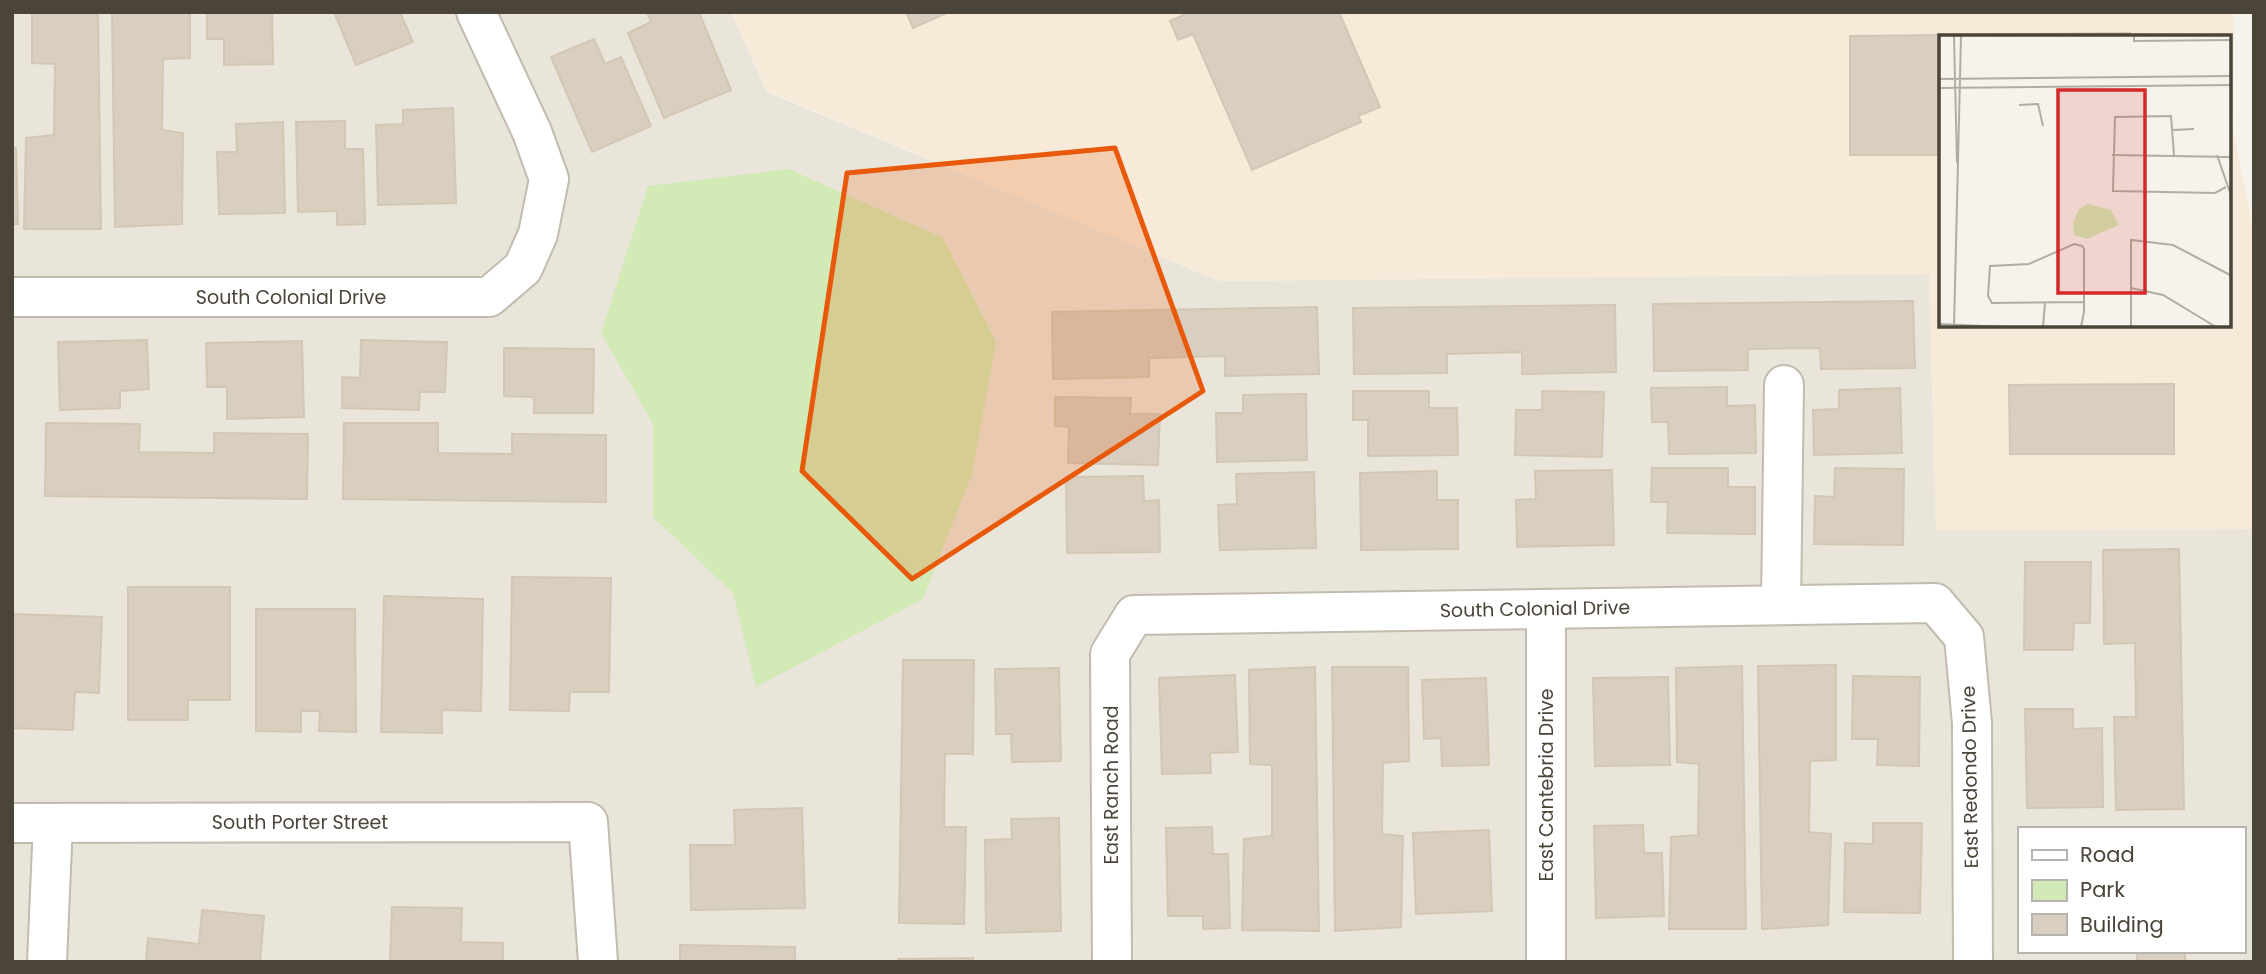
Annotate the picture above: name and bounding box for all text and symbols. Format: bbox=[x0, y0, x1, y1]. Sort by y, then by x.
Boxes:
inset map bbox=[1939, 35, 2231, 327]
street label: South Colonial Drive bbox=[196, 284, 386, 311]
street label: South Colonial Drive bbox=[1440, 594, 1630, 624]
street label: East Redondo Drive bbox=[1955, 685, 1985, 869]
street label: East Cantebria Drive bbox=[1533, 688, 1560, 882]
street label: East Ranch Road bbox=[1098, 705, 1125, 865]
street label: South Porter Street bbox=[212, 809, 388, 836]
legend bbox=[2018, 827, 2245, 953]
text: Road bbox=[2080, 840, 2135, 869]
text: Park bbox=[2080, 875, 2125, 904]
text: Building bbox=[2080, 910, 2164, 939]

